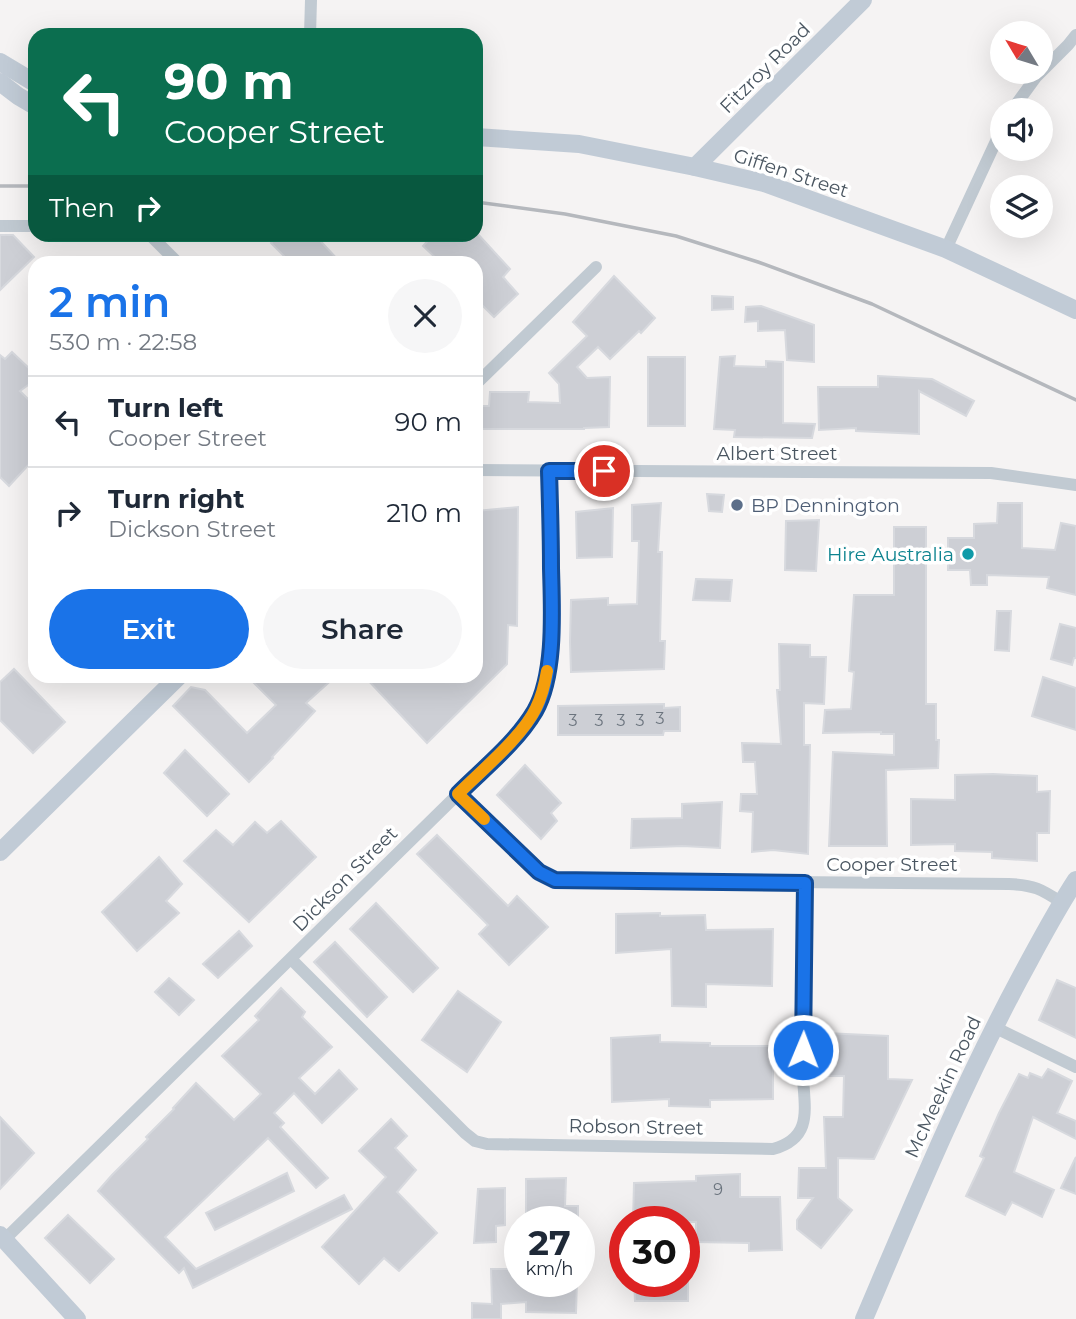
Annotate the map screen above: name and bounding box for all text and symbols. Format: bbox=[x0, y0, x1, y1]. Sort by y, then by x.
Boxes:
street label: Fitzroy Road bbox=[715, 18, 815, 118]
north arrow bbox=[990, 21, 1054, 84]
map controls bbox=[990, 21, 1053, 238]
text: 90 m bbox=[164, 52, 294, 111]
icon: left bbox=[49, 56, 140, 147]
button: sound bbox=[990, 98, 1053, 161]
text: Cooper Street bbox=[164, 112, 385, 151]
street label: Giffen Street bbox=[731, 144, 852, 202]
button: layers bbox=[990, 175, 1053, 238]
icon: right bbox=[129, 189, 167, 227]
text: Then bbox=[49, 192, 115, 224]
text: 2 min bbox=[49, 276, 170, 328]
button: close bbox=[388, 279, 462, 353]
text: 530 m · 22:58 bbox=[49, 328, 197, 356]
text: Turn left bbox=[108, 392, 224, 424]
icon: left bbox=[49, 403, 87, 441]
text: 90 m bbox=[395, 406, 462, 438]
text: Cooper Street bbox=[108, 424, 267, 452]
pin bbox=[574, 441, 634, 501]
street label: Albert Street bbox=[716, 442, 838, 465]
icon: arrive bbox=[585, 452, 623, 490]
text: Turn right bbox=[108, 483, 244, 515]
icon: right bbox=[49, 494, 87, 532]
place label: BP Dennington bbox=[751, 494, 900, 517]
text: 210 m bbox=[386, 497, 462, 529]
marker: BP Dennington bbox=[729, 497, 745, 513]
text: Dickson Street bbox=[108, 515, 276, 543]
place label: Hire Australia bbox=[827, 543, 954, 566]
marker: Hire Australia bbox=[960, 546, 976, 562]
button: Exit bbox=[49, 589, 249, 669]
button: Share bbox=[263, 589, 462, 669]
house number: 3 bbox=[655, 709, 665, 728]
house number: 3 bbox=[568, 711, 578, 730]
house number: 3 bbox=[594, 711, 604, 730]
house number: 3 bbox=[616, 711, 626, 730]
house number: 3 bbox=[635, 711, 645, 730]
street label: Dickson Street bbox=[288, 822, 402, 936]
street label: Cooper Street bbox=[826, 853, 958, 876]
street label: McMeekin Road bbox=[900, 1012, 986, 1162]
position arrow bbox=[766, 1013, 840, 1087]
street label: Robson Street bbox=[568, 1114, 704, 1140]
house number: 9 bbox=[713, 1180, 723, 1199]
speed limit sign: 30 bbox=[609, 1206, 700, 1297]
text: 27 bbox=[528, 1221, 571, 1264]
text: km/h bbox=[525, 1258, 574, 1280]

